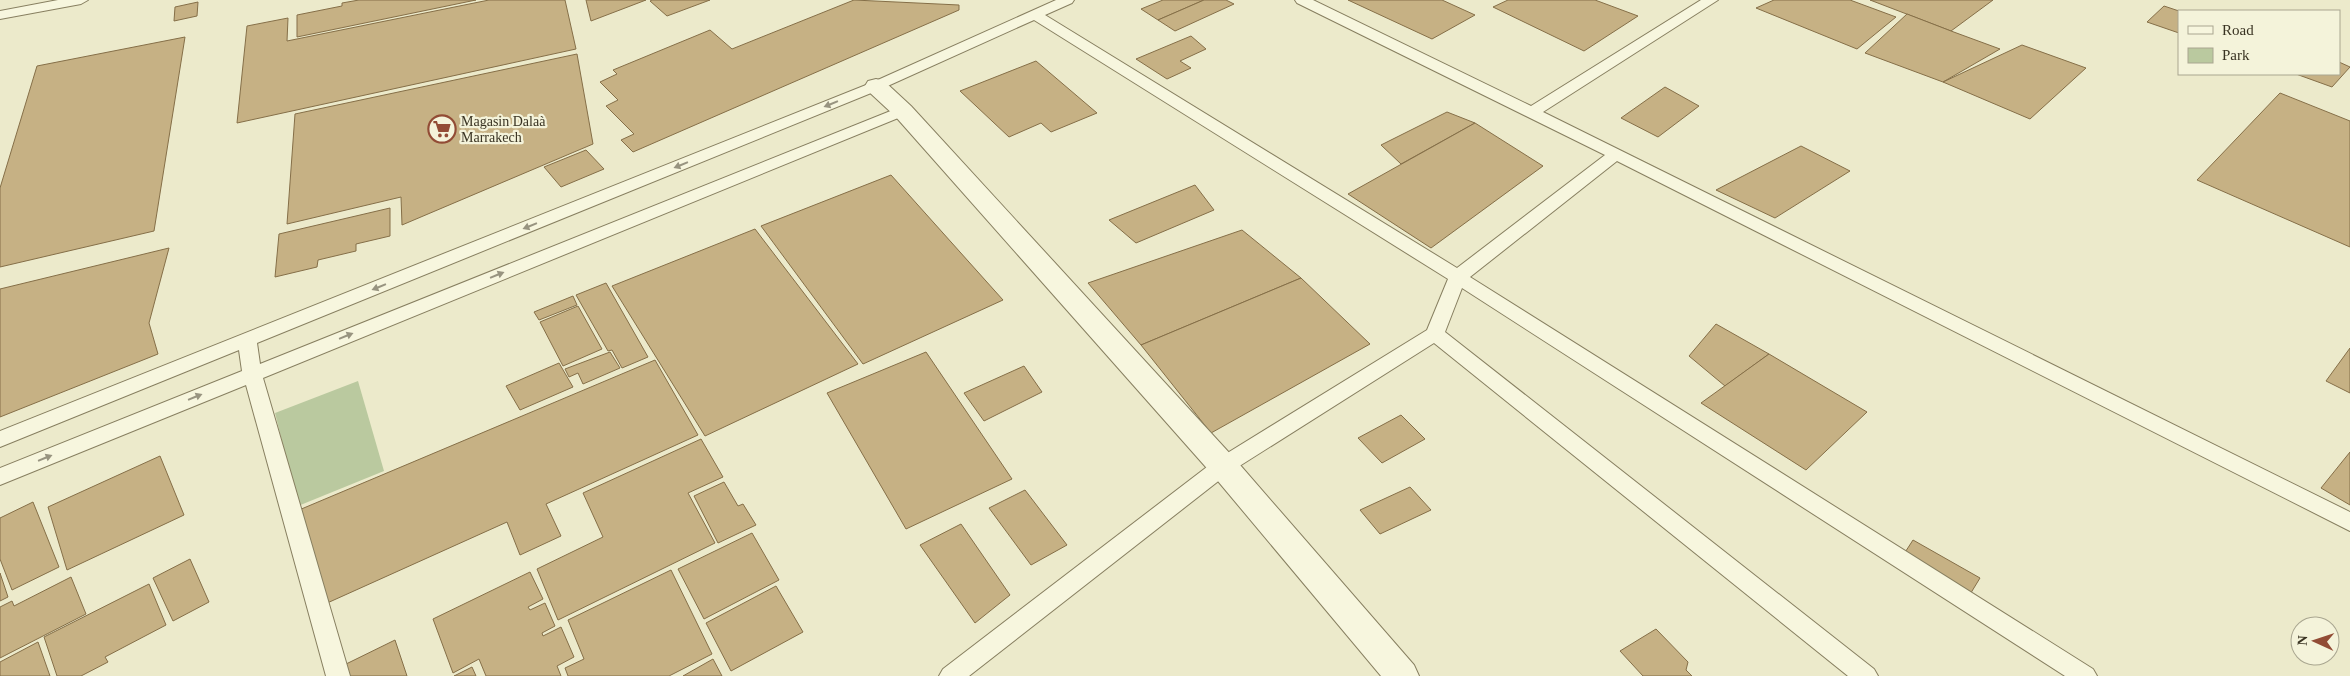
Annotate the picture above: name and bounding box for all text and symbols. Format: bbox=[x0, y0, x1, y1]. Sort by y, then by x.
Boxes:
legend bbox=[2178, 10, 2340, 75]
text: Road bbox=[2222, 22, 2254, 38]
text: Park bbox=[2222, 47, 2250, 63]
one-way arrow bbox=[823, 100, 838, 108]
supermarket icon: Magasin Dalaà Marrakech bbox=[427, 114, 457, 144]
place label: Magasin Dalaà Marrakech bbox=[461, 114, 546, 145]
one-way arrow bbox=[673, 162, 688, 169]
one-way arrow bbox=[522, 222, 537, 230]
one-way arrow bbox=[490, 271, 505, 279]
one-way arrow bbox=[371, 283, 386, 291]
one-way arrow bbox=[339, 331, 353, 339]
one-way arrow bbox=[188, 392, 203, 400]
one-way arrow bbox=[38, 454, 52, 462]
north arrow bbox=[2290, 616, 2340, 666]
text: N bbox=[2295, 635, 2310, 646]

